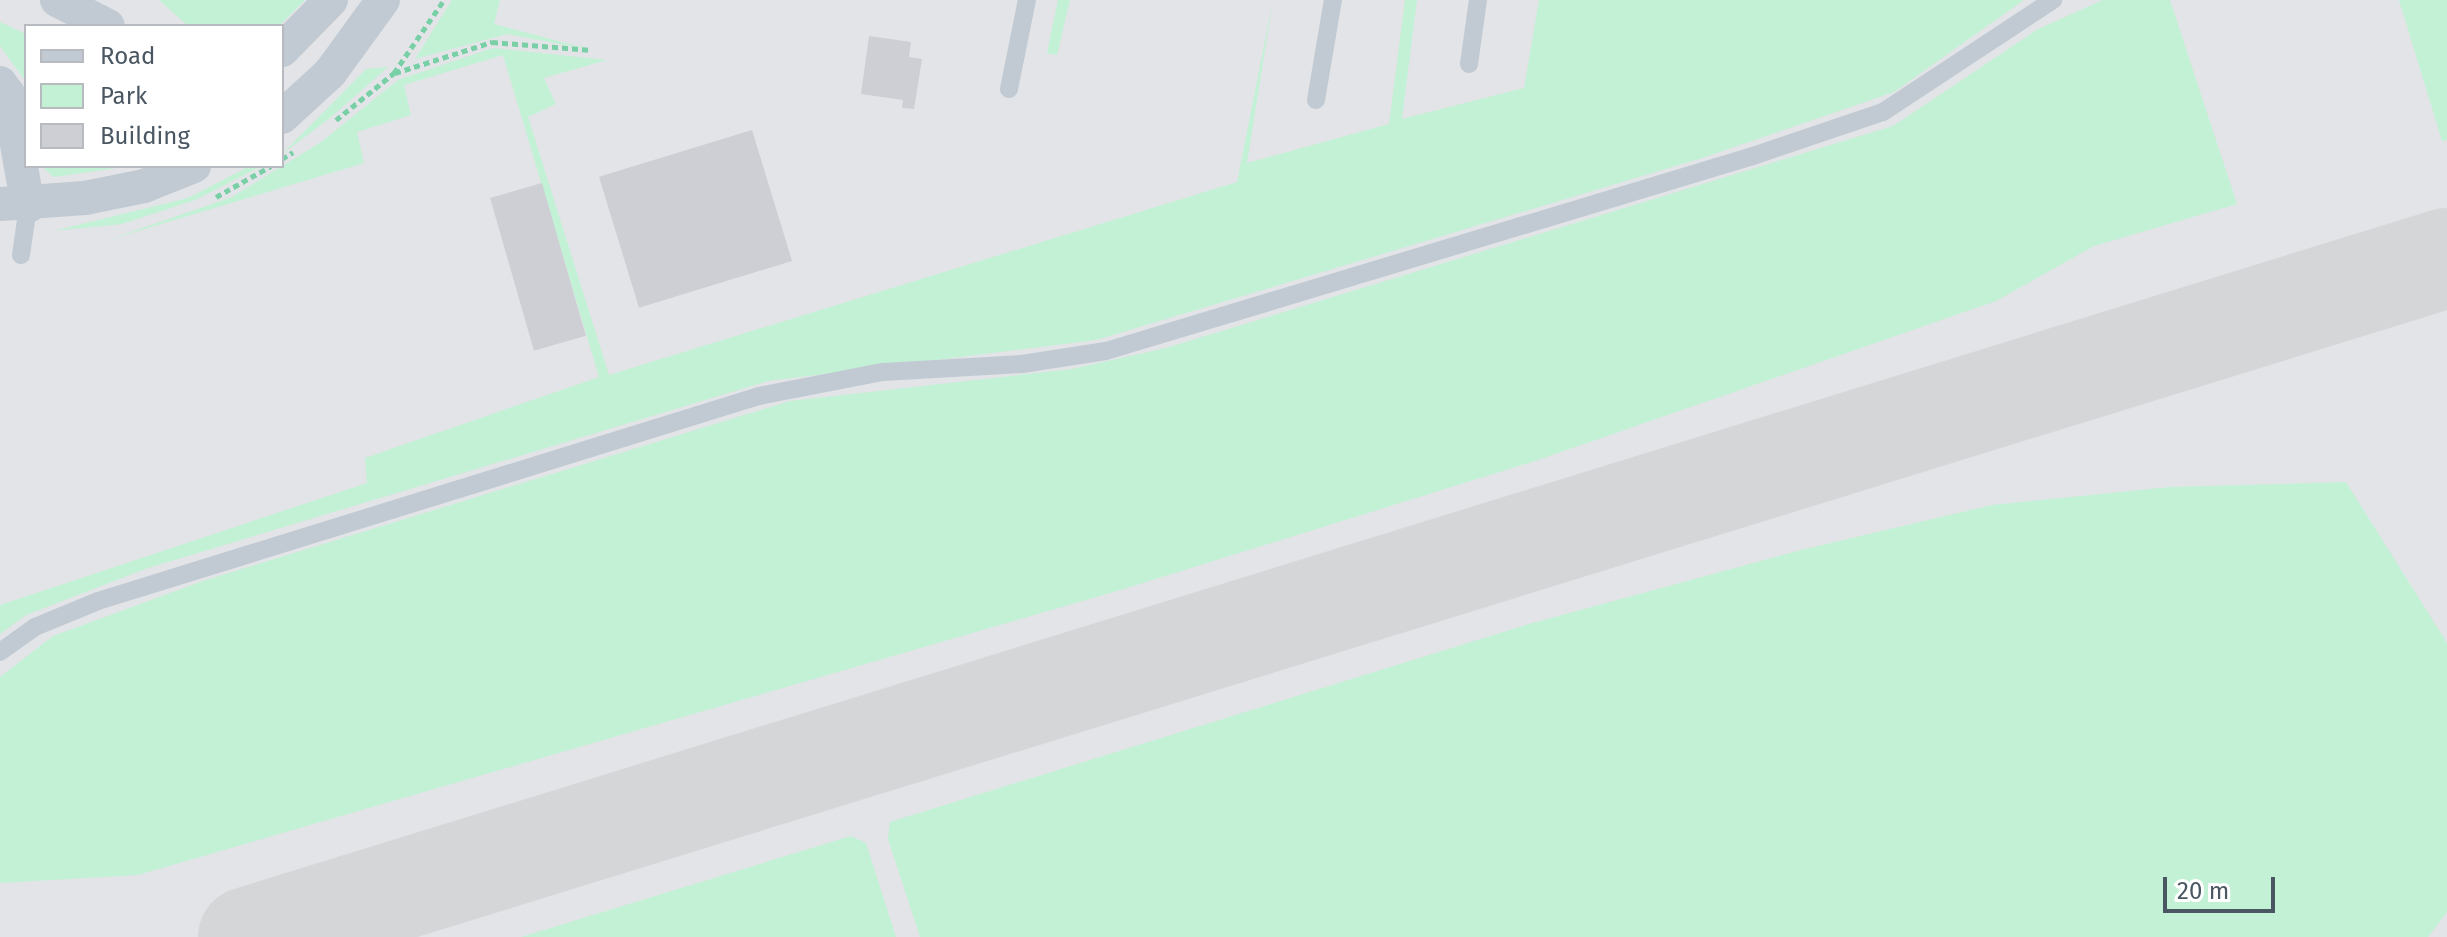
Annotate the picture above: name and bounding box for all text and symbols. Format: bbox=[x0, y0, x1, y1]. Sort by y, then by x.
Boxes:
legend bbox=[24, 24, 284, 168]
text: Road bbox=[100, 42, 155, 70]
text: Park bbox=[100, 82, 147, 110]
text: Building bbox=[100, 122, 190, 150]
scale bar bbox=[2167, 861, 2279, 911]
text: 20 m bbox=[2177, 877, 2229, 905]

